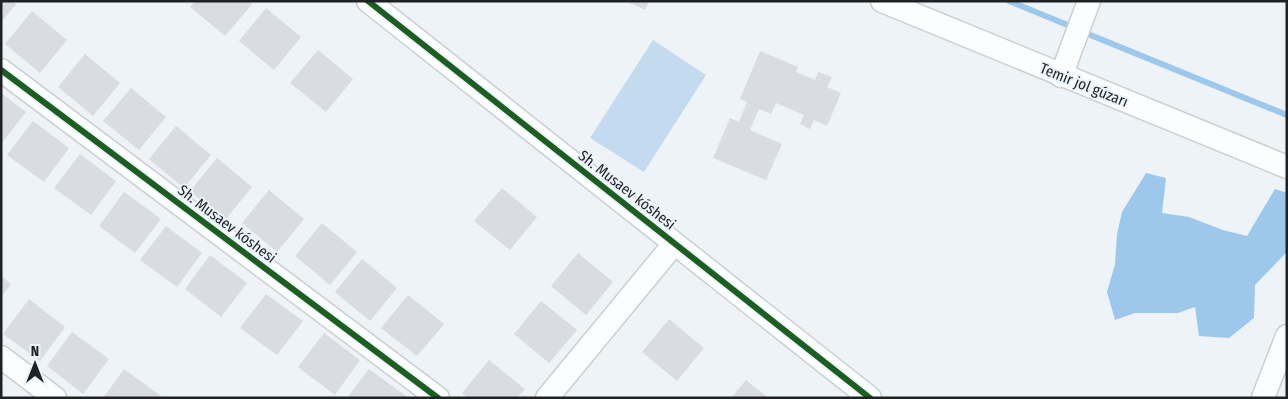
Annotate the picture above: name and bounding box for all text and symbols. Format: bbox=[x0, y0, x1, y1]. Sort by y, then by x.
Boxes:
street label: Temir jol gúzarı bbox=[1037, 59, 1131, 111]
street label: Sh. Musaev kóshesi bbox=[575, 146, 679, 234]
street label: Sh. Musaev kóshesi bbox=[174, 181, 280, 267]
north arrow bbox=[10, 339, 60, 389]
text: N bbox=[31, 343, 39, 360]

